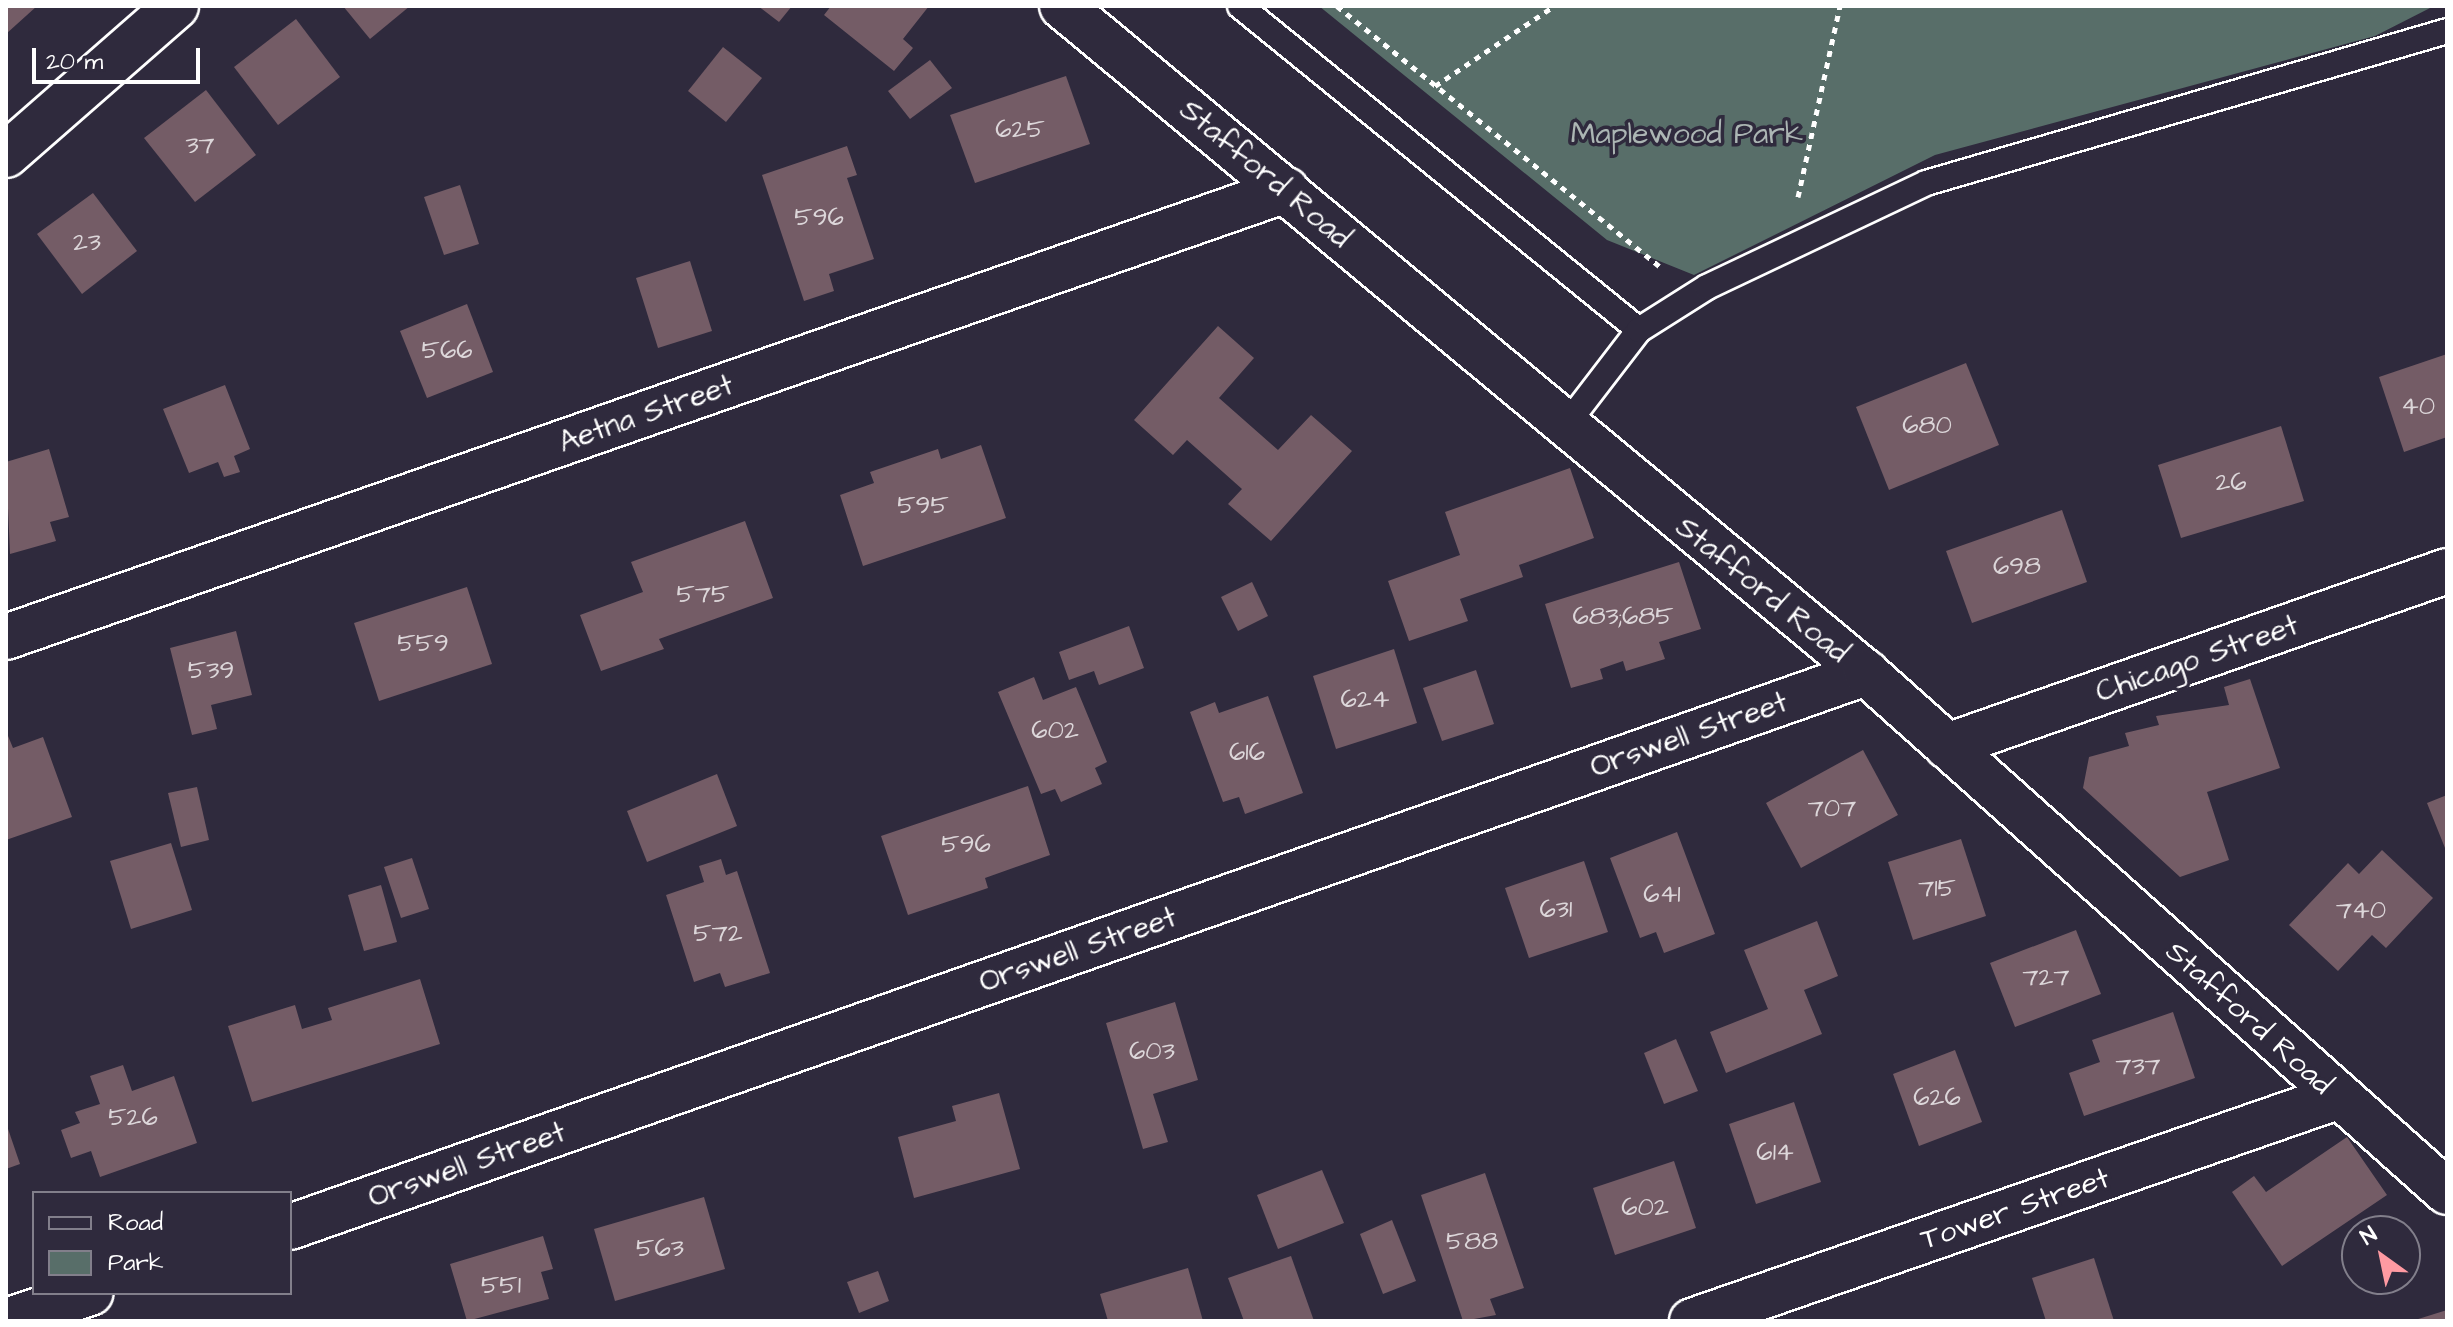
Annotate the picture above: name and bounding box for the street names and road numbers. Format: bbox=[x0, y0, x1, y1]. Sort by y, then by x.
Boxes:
street label: Stafford Road bbox=[1172, 92, 1358, 256]
street label: Aetna Street bbox=[554, 367, 738, 461]
street label: Stafford Road bbox=[1668, 509, 1856, 671]
street label: Chicago Street bbox=[2091, 608, 2303, 710]
street label: Orswell Street bbox=[1586, 684, 1792, 786]
street label: Orswell Street bbox=[975, 899, 1181, 1001]
street label: Stafford Road bbox=[2158, 934, 2340, 1102]
street label: Orswell Street bbox=[364, 1114, 570, 1216]
street label: Tower Street bbox=[1916, 1160, 2114, 1258]

